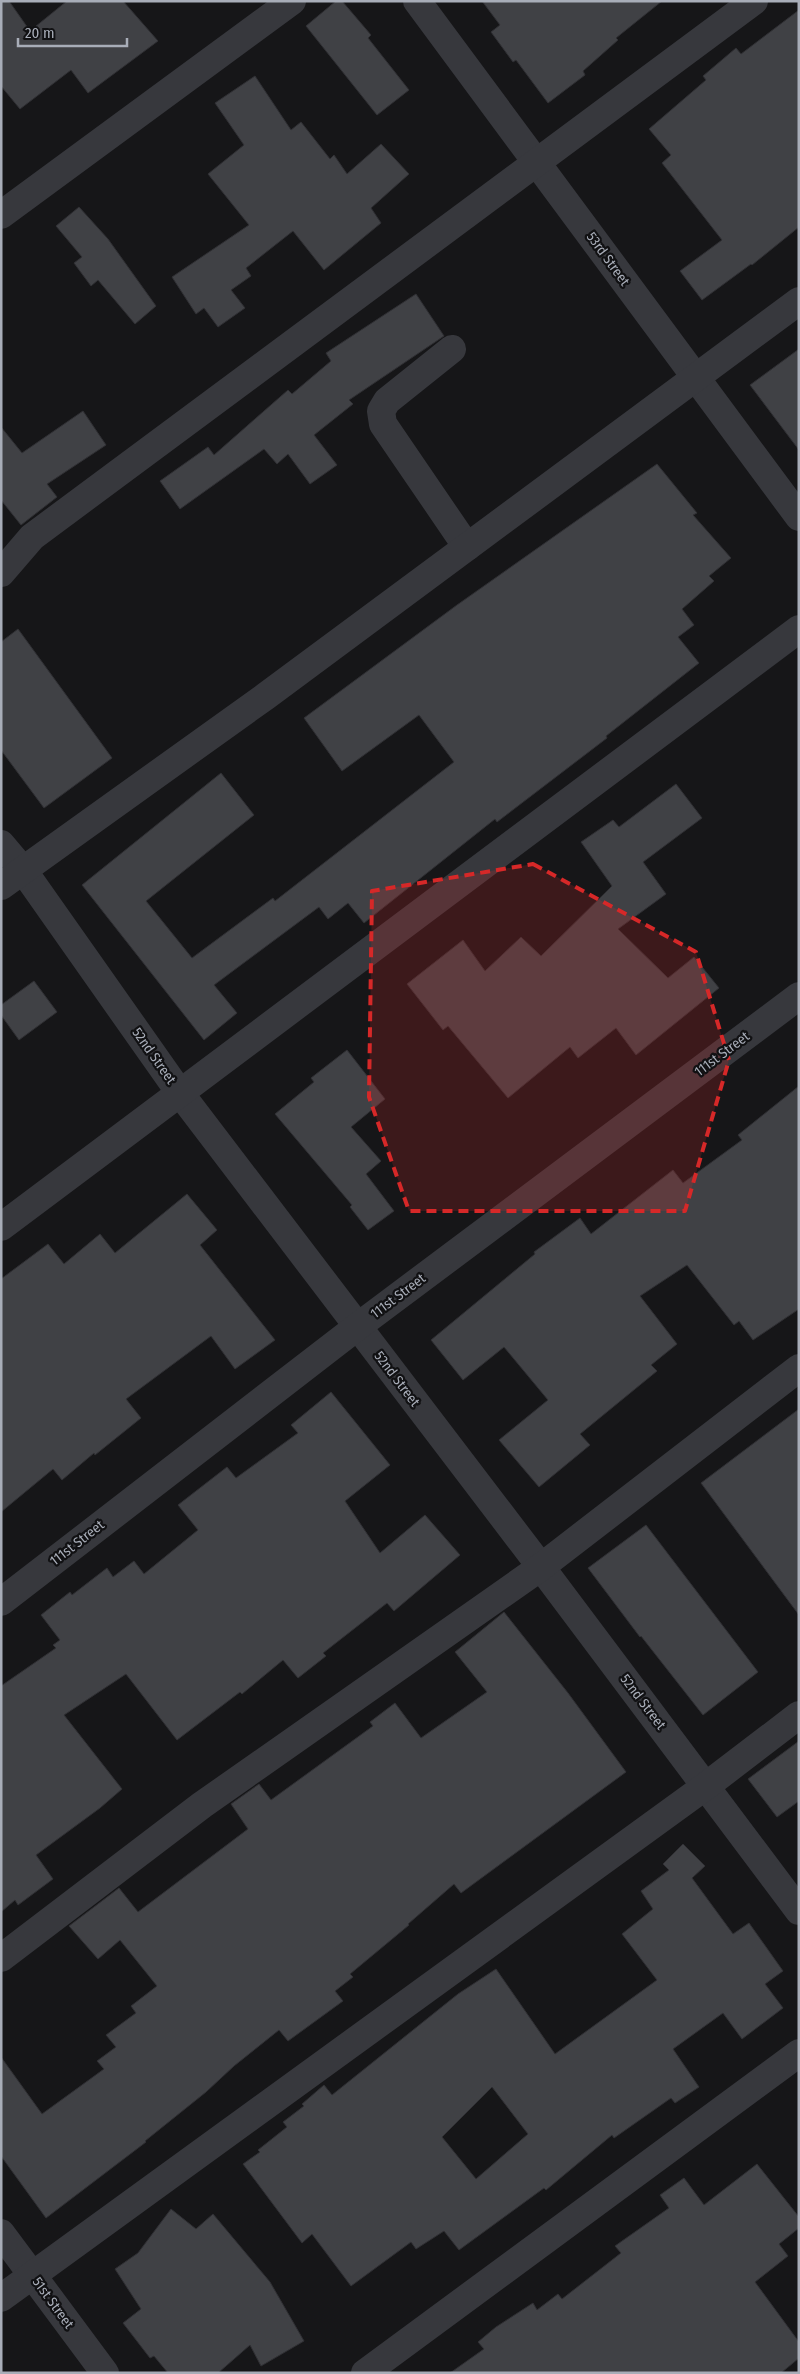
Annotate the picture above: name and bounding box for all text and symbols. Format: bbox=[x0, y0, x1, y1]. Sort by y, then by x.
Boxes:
scale bar bbox=[18, 15, 126, 47]
text: 20 m bbox=[25, 24, 55, 42]
street label: 53rd Street bbox=[583, 229, 633, 290]
street label: 52nd Street bbox=[128, 1024, 180, 1088]
street label: 111st Street bbox=[691, 1028, 753, 1080]
street label: 111st Street bbox=[367, 1270, 429, 1322]
street label: 52nd Street bbox=[371, 1348, 424, 1410]
street label: 111st Street bbox=[46, 1516, 108, 1569]
street label: 52nd Street bbox=[617, 1671, 670, 1733]
street label: 51st Street bbox=[29, 2274, 78, 2332]

